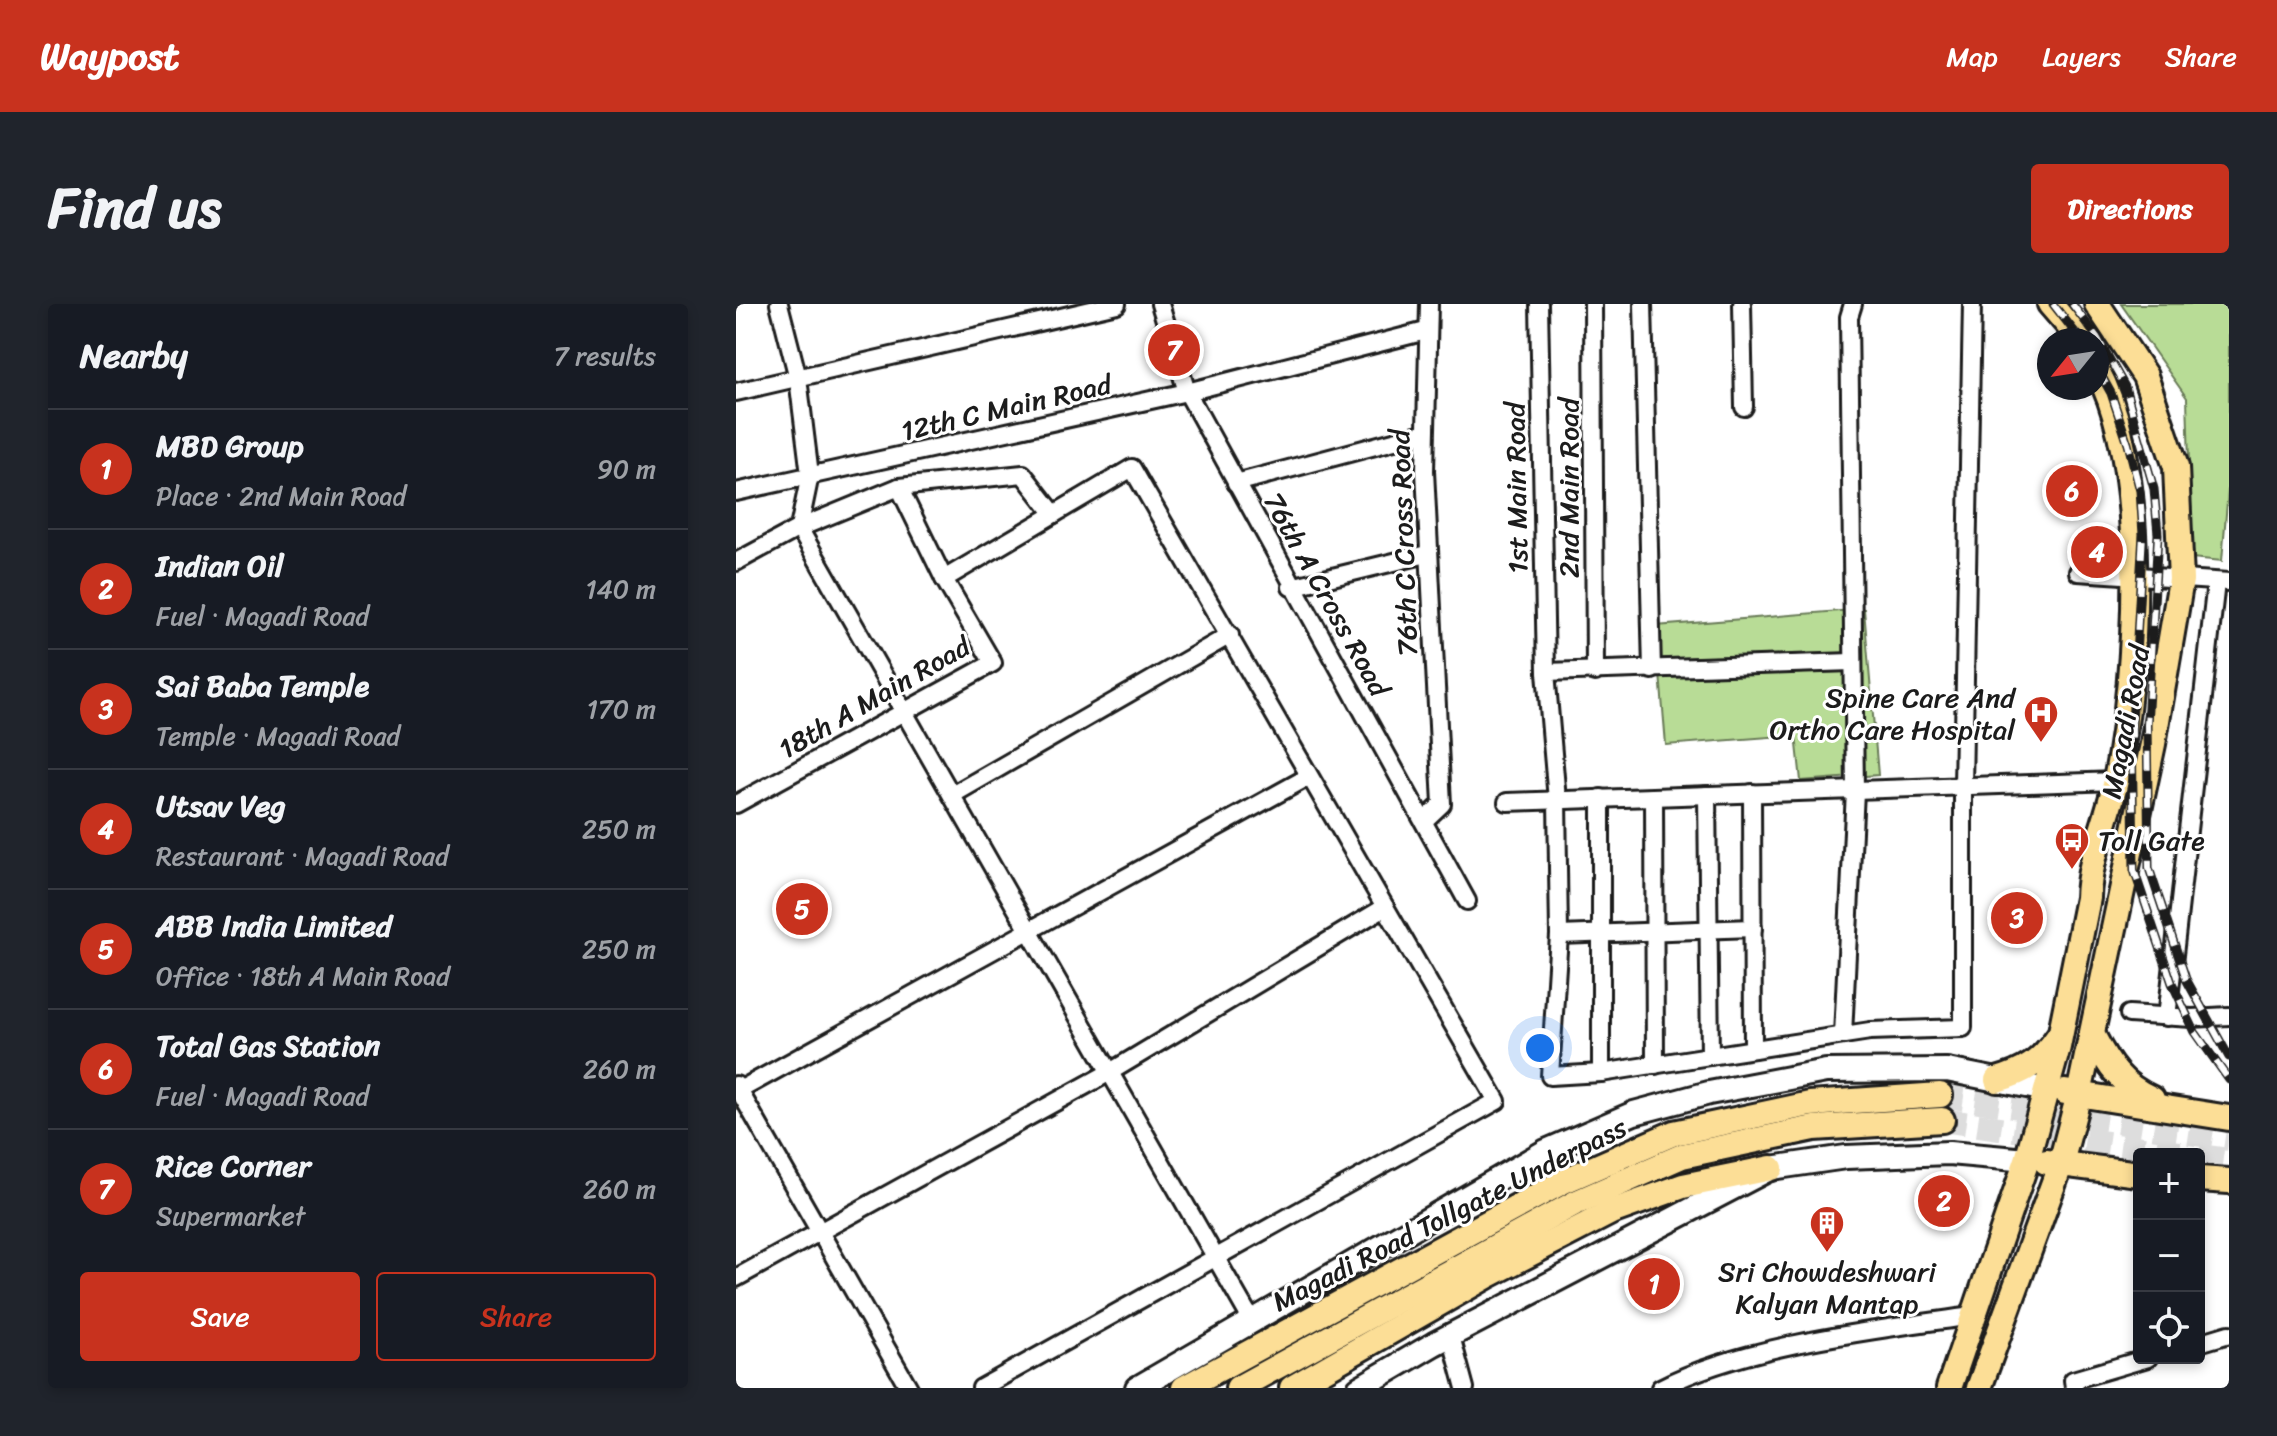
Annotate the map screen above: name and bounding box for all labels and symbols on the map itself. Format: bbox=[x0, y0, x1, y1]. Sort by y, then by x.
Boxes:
pin: 7 bbox=[1148, 320, 1200, 380]
north arrow bbox=[2037, 328, 2109, 400]
street label: 12th C Main Road bbox=[896, 359, 1118, 455]
street label: 2nd Main Road bbox=[1544, 396, 1593, 578]
street label: 1st Main Road bbox=[1490, 400, 1542, 574]
street label: 76th C Cross Road bbox=[1375, 427, 1432, 657]
pin: 6 bbox=[2046, 461, 2098, 521]
street label: 76th A Cross Road bbox=[1250, 483, 1404, 708]
pin: 4 bbox=[2071, 522, 2123, 582]
street label: 18th A Main Road bbox=[769, 621, 982, 773]
street label: Magadi Road bbox=[2087, 639, 2165, 803]
place label: Spine Care And Ortho Care Hospital bbox=[1769, 673, 2017, 754]
hospital icon: Spine Care And Ortho Care Hospital bbox=[2022, 694, 2060, 744]
place label: Toll Gate bbox=[2098, 816, 2205, 865]
bus stop icon: Toll Gate bbox=[2053, 821, 2091, 871]
pin: 5 bbox=[776, 879, 828, 939]
pin: 3 bbox=[1991, 888, 2043, 948]
your location bbox=[1520, 1028, 1560, 1068]
street label: Magadi Road Tollgate Underpass bbox=[1263, 1103, 1636, 1325]
pin: 2 bbox=[1918, 1171, 1970, 1231]
building icon: Sri Chowdeshwari Kalyan Mantap bbox=[1808, 1204, 1846, 1254]
place label: Sri Chowdeshwari Kalyan Mantap bbox=[1718, 1247, 1937, 1328]
pin: 1 bbox=[1628, 1254, 1680, 1314]

